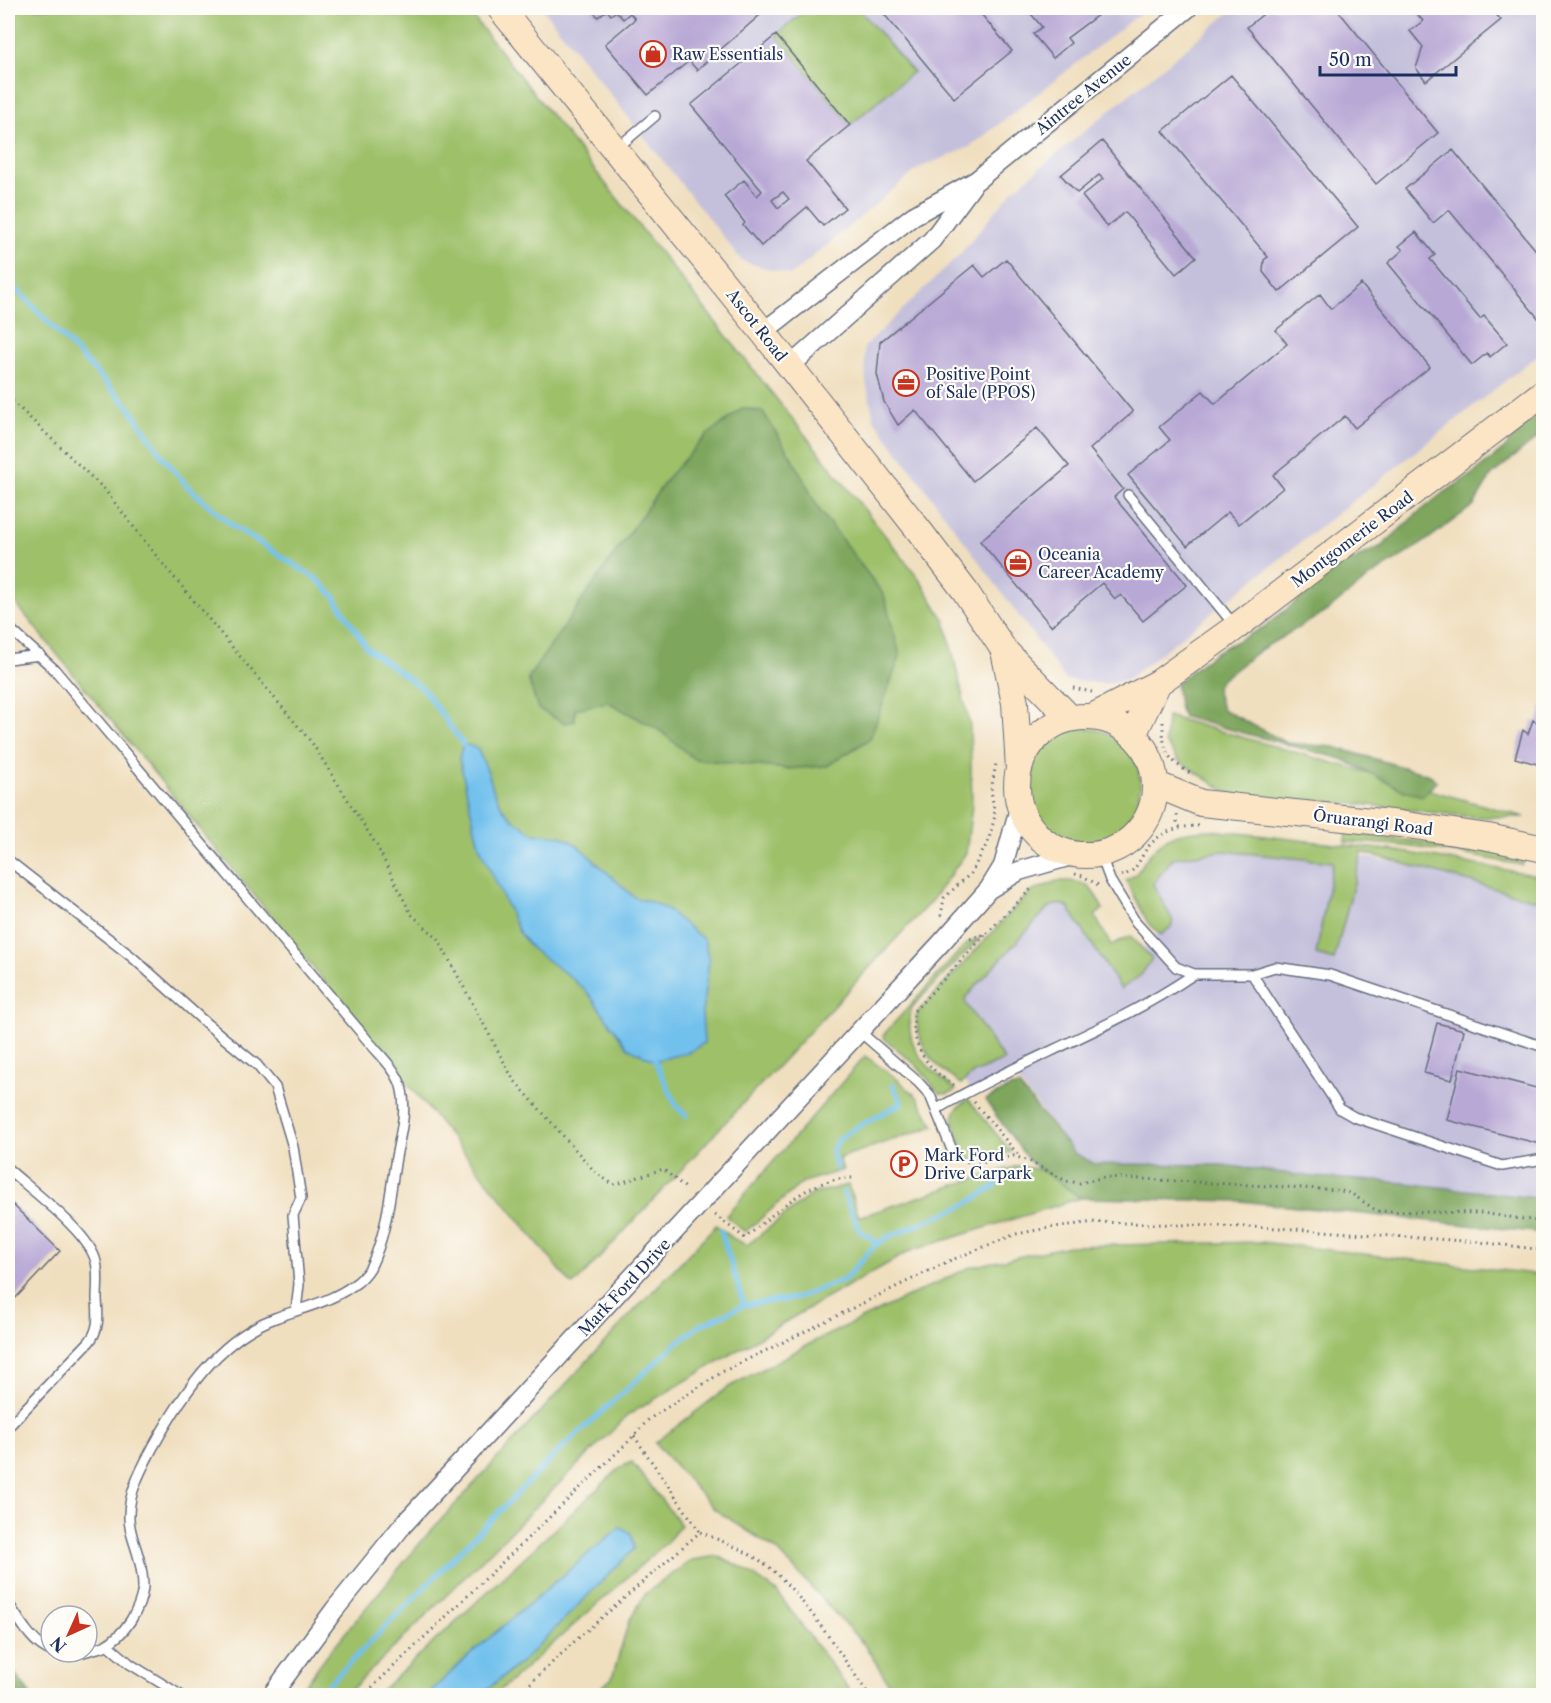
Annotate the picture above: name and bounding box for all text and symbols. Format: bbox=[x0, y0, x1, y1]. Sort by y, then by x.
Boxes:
shop icon: Raw Essentials bbox=[638, 39, 668, 69]
scale bar bbox=[1320, 39, 1456, 77]
place label: Raw Essentials bbox=[672, 44, 783, 64]
street label: Aintree Avenue bbox=[1030, 49, 1135, 139]
text: 50 m bbox=[1329, 49, 1372, 71]
street label: Ascot Road bbox=[722, 284, 792, 365]
place label: Positive Point of Sale (PPOS) bbox=[926, 364, 1035, 402]
office icon: Positive Point of Sale (PPOS) bbox=[891, 368, 921, 398]
street label: Montgomerie Road bbox=[1287, 486, 1417, 591]
place label: Oceania Career Academy bbox=[1038, 544, 1165, 582]
office icon: Oceania Career Academy bbox=[1003, 548, 1033, 578]
street label: Ōruarangi Road bbox=[1312, 804, 1434, 839]
place label: Mark Ford Drive Carpark bbox=[924, 1145, 1032, 1183]
parking icon: Mark Ford Drive Carpark bbox=[889, 1149, 919, 1179]
street label: Mark Ford Drive bbox=[574, 1234, 674, 1340]
north arrow bbox=[39, 1604, 99, 1664]
text: N bbox=[46, 1633, 70, 1657]

